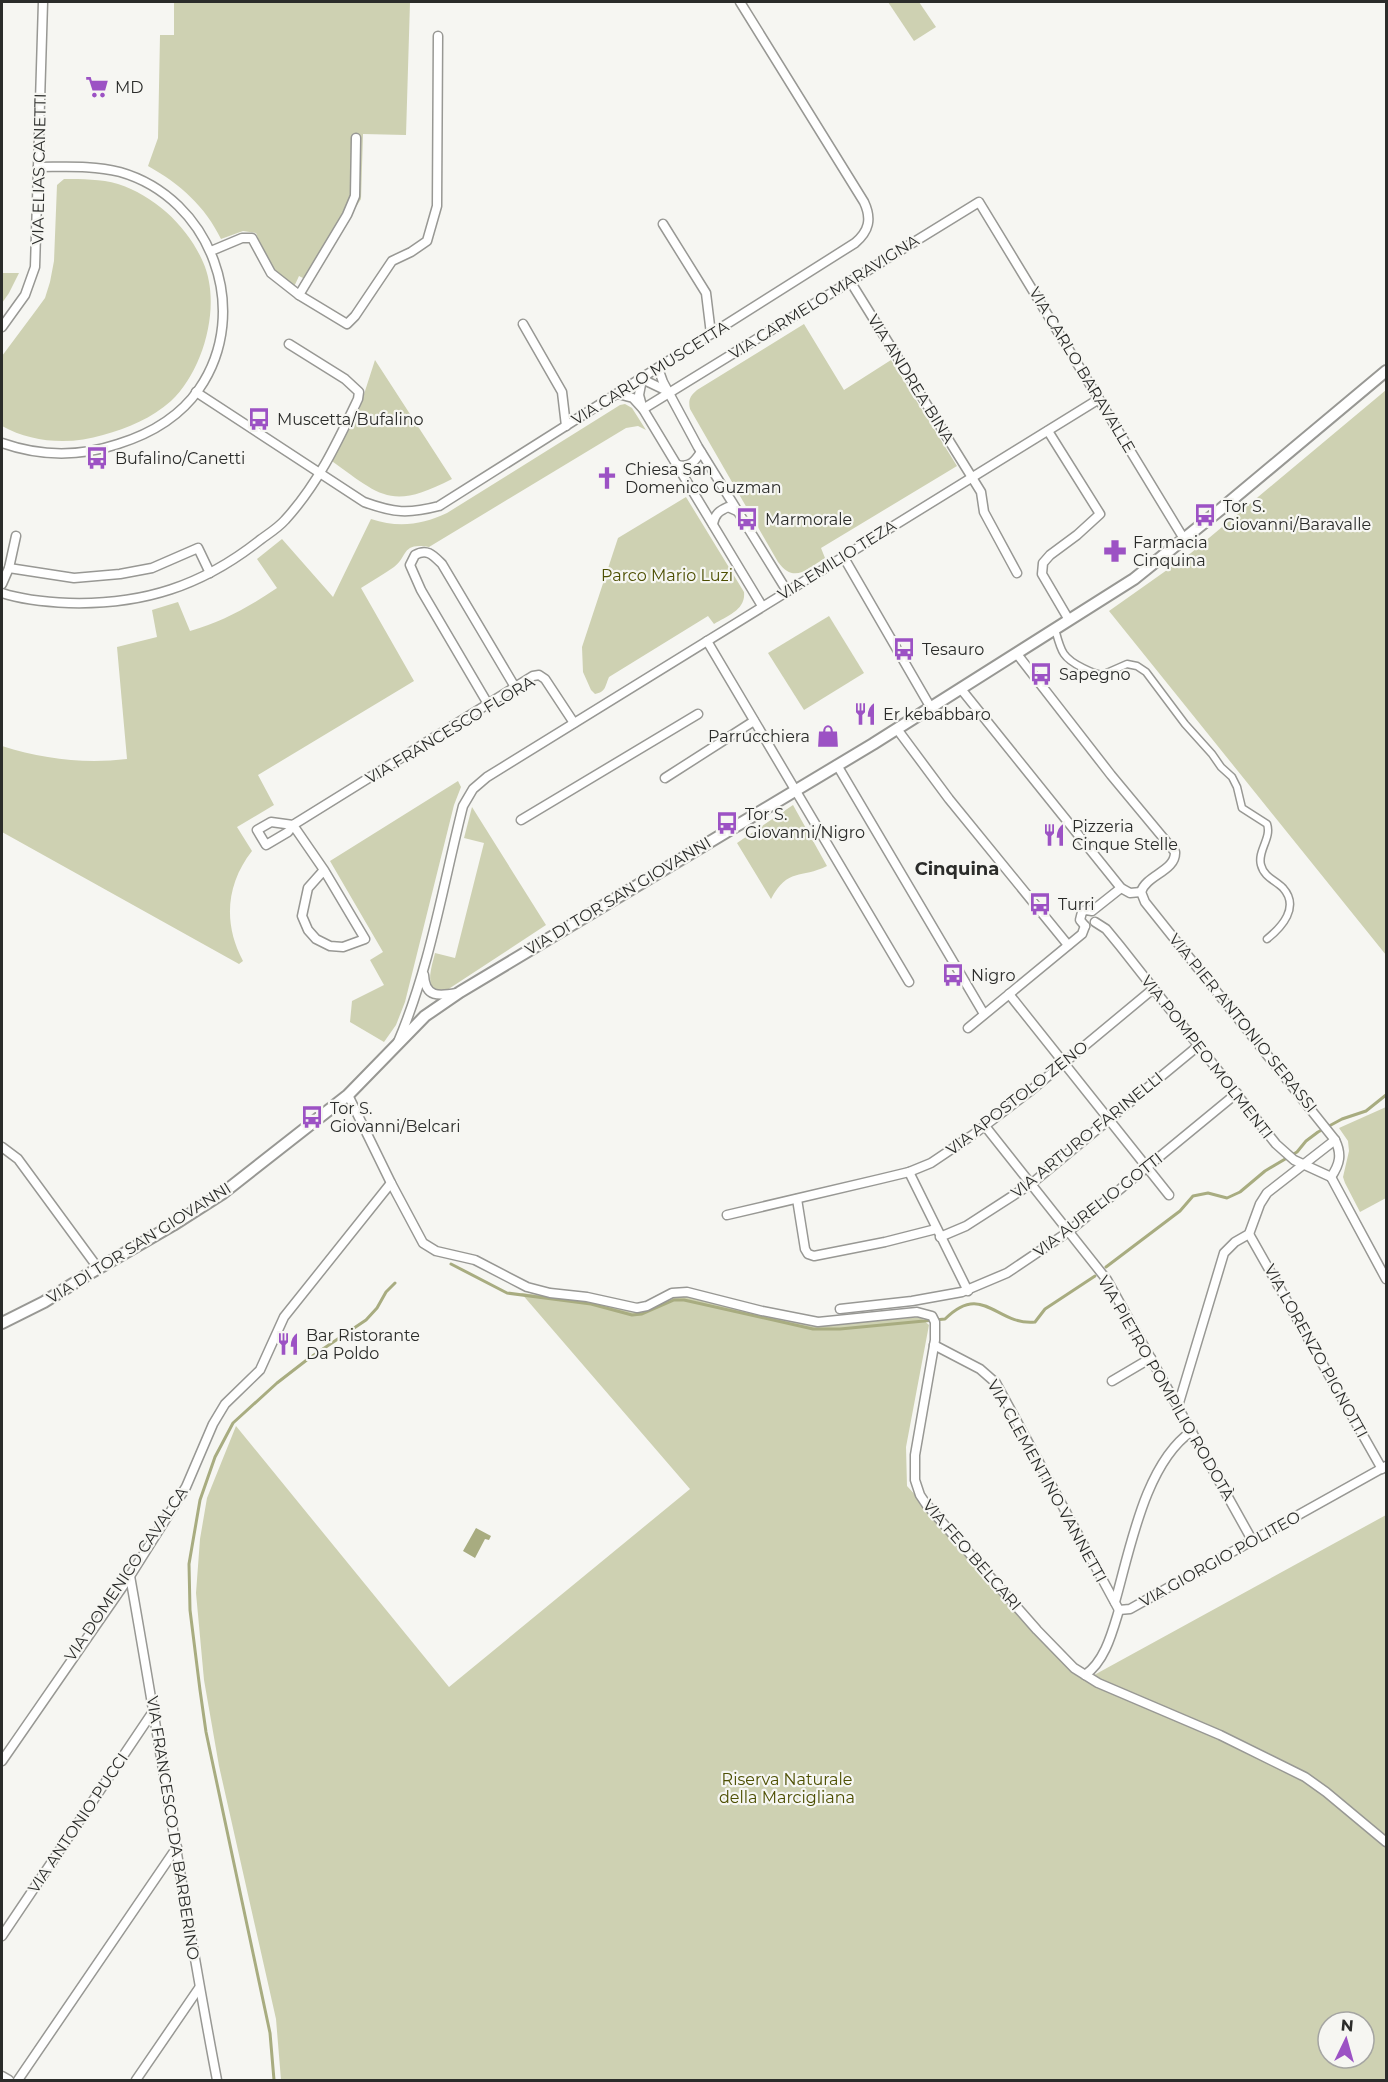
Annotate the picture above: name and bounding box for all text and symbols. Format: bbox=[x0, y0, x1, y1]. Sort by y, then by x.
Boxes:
supermarket icon: MD bbox=[84, 74, 110, 100]
place label: MD bbox=[115, 78, 144, 97]
street label: VIA ELIAS CANETTI bbox=[28, 93, 50, 245]
street label: VIA CARMELO MARAVIGNA bbox=[726, 230, 923, 363]
street label: VIA CARLO BARAVALLE bbox=[1025, 284, 1139, 456]
street label: VIA ANDREA BINA bbox=[864, 311, 959, 447]
street label: VIA CARLO MUSCETTA bbox=[568, 317, 732, 429]
bus stop icon: Muscetta/Bufalino bbox=[246, 406, 272, 432]
place label: Muscetta/Bufalino bbox=[277, 410, 424, 429]
bus stop icon: Bufalino/Canetti bbox=[84, 445, 110, 471]
place label: Bufalino/Canetti bbox=[115, 449, 245, 468]
place label: Chiesa San Domenico Guzman bbox=[625, 460, 782, 497]
church icon: Chiesa San Domenico Guzman bbox=[594, 465, 620, 491]
place label: Tor S. Giovanni/Baravalle bbox=[1223, 497, 1371, 534]
bus stop icon: Tor S. Giovanni/Baravalle bbox=[1192, 502, 1218, 528]
bus stop icon: Marmorale bbox=[734, 506, 760, 532]
place label: Marmorale bbox=[765, 510, 852, 529]
street label: VIA EMILIO TEZA bbox=[774, 516, 900, 604]
place label: Farmacia Cinquina bbox=[1133, 533, 1208, 570]
pharmacy icon: Farmacia Cinquina bbox=[1102, 538, 1128, 564]
park label: Parco Mario Luzi bbox=[601, 566, 733, 585]
bus stop icon: Tesauro bbox=[891, 636, 917, 662]
place label: Tesauro bbox=[922, 640, 984, 659]
bus stop icon: Sapegno bbox=[1028, 661, 1054, 687]
place label: Sapegno bbox=[1059, 665, 1131, 684]
street label: VIA FRANCESCO FLORA bbox=[362, 672, 538, 788]
restaurant icon: Er kebabbaro bbox=[852, 701, 878, 727]
place label: Er kebabbaro bbox=[883, 705, 991, 724]
shop icon: Parrucchiera bbox=[815, 723, 841, 749]
place label: Parrucchiera bbox=[708, 727, 810, 746]
place label: Tor S. Giovanni/Nigro bbox=[745, 805, 865, 842]
bus stop icon: Tor S. Giovanni/Nigro bbox=[714, 810, 740, 836]
place label: Pizzeria Cinque Stelle bbox=[1072, 817, 1178, 854]
restaurant icon: Pizzeria Cinque Stelle bbox=[1041, 822, 1067, 848]
street label: VIA DI TOR SAN GIOVANNI bbox=[522, 833, 714, 959]
district label: Cinquina bbox=[915, 858, 999, 880]
bus stop icon: Turri bbox=[1027, 891, 1053, 917]
place label: Turri bbox=[1058, 895, 1095, 914]
street label: VIA PIER ANTONIO SERASSI bbox=[1165, 930, 1321, 1116]
bus stop icon: Nigro bbox=[940, 962, 966, 988]
place label: Nigro bbox=[971, 966, 1016, 985]
street label: VIA POMPEO MOLMENTI bbox=[1137, 971, 1277, 1143]
street label: VIA APOSTOLO ZENO bbox=[942, 1037, 1092, 1159]
street label: VIA ARTURO FARINELLI bbox=[1007, 1068, 1167, 1202]
place label: Tor S. Giovanni/Belcari bbox=[330, 1099, 461, 1136]
bus stop icon: Tor S. Giovanni/Belcari bbox=[299, 1104, 325, 1130]
street label: VIA AURELIO GOTTI bbox=[1030, 1149, 1166, 1261]
street label: VIA DI TOR SAN GIOVANNI bbox=[43, 1178, 235, 1308]
street label: VIA LORENZO PIGNOTTI bbox=[1260, 1261, 1372, 1441]
street label: VIA PIETRO POMPILIO RODOTÀ bbox=[1094, 1272, 1239, 1504]
place label: Bar Ristorante Da Poldo bbox=[306, 1326, 420, 1363]
restaurant icon: Bar Ristorante Da Poldo bbox=[275, 1331, 301, 1357]
street label: VIA CLEMENTINO VANNETTI bbox=[983, 1376, 1111, 1586]
street label: VIA DOMENICO CAVALCA bbox=[61, 1483, 192, 1665]
street label: VIA FEO BELCARI bbox=[919, 1496, 1025, 1614]
street label: VIA GIORGIO POLITEO bbox=[1136, 1507, 1304, 1611]
street label: VIA FRANCESCO DA BARBERINO bbox=[143, 1695, 203, 1961]
street label: VIA ANTONIO PUCCI bbox=[24, 1749, 132, 1897]
park label: Riserva Naturale della Marcigliana bbox=[719, 1770, 855, 1807]
north arrow bbox=[1316, 2010, 1376, 2070]
text: N bbox=[1340, 2016, 1355, 2036]

